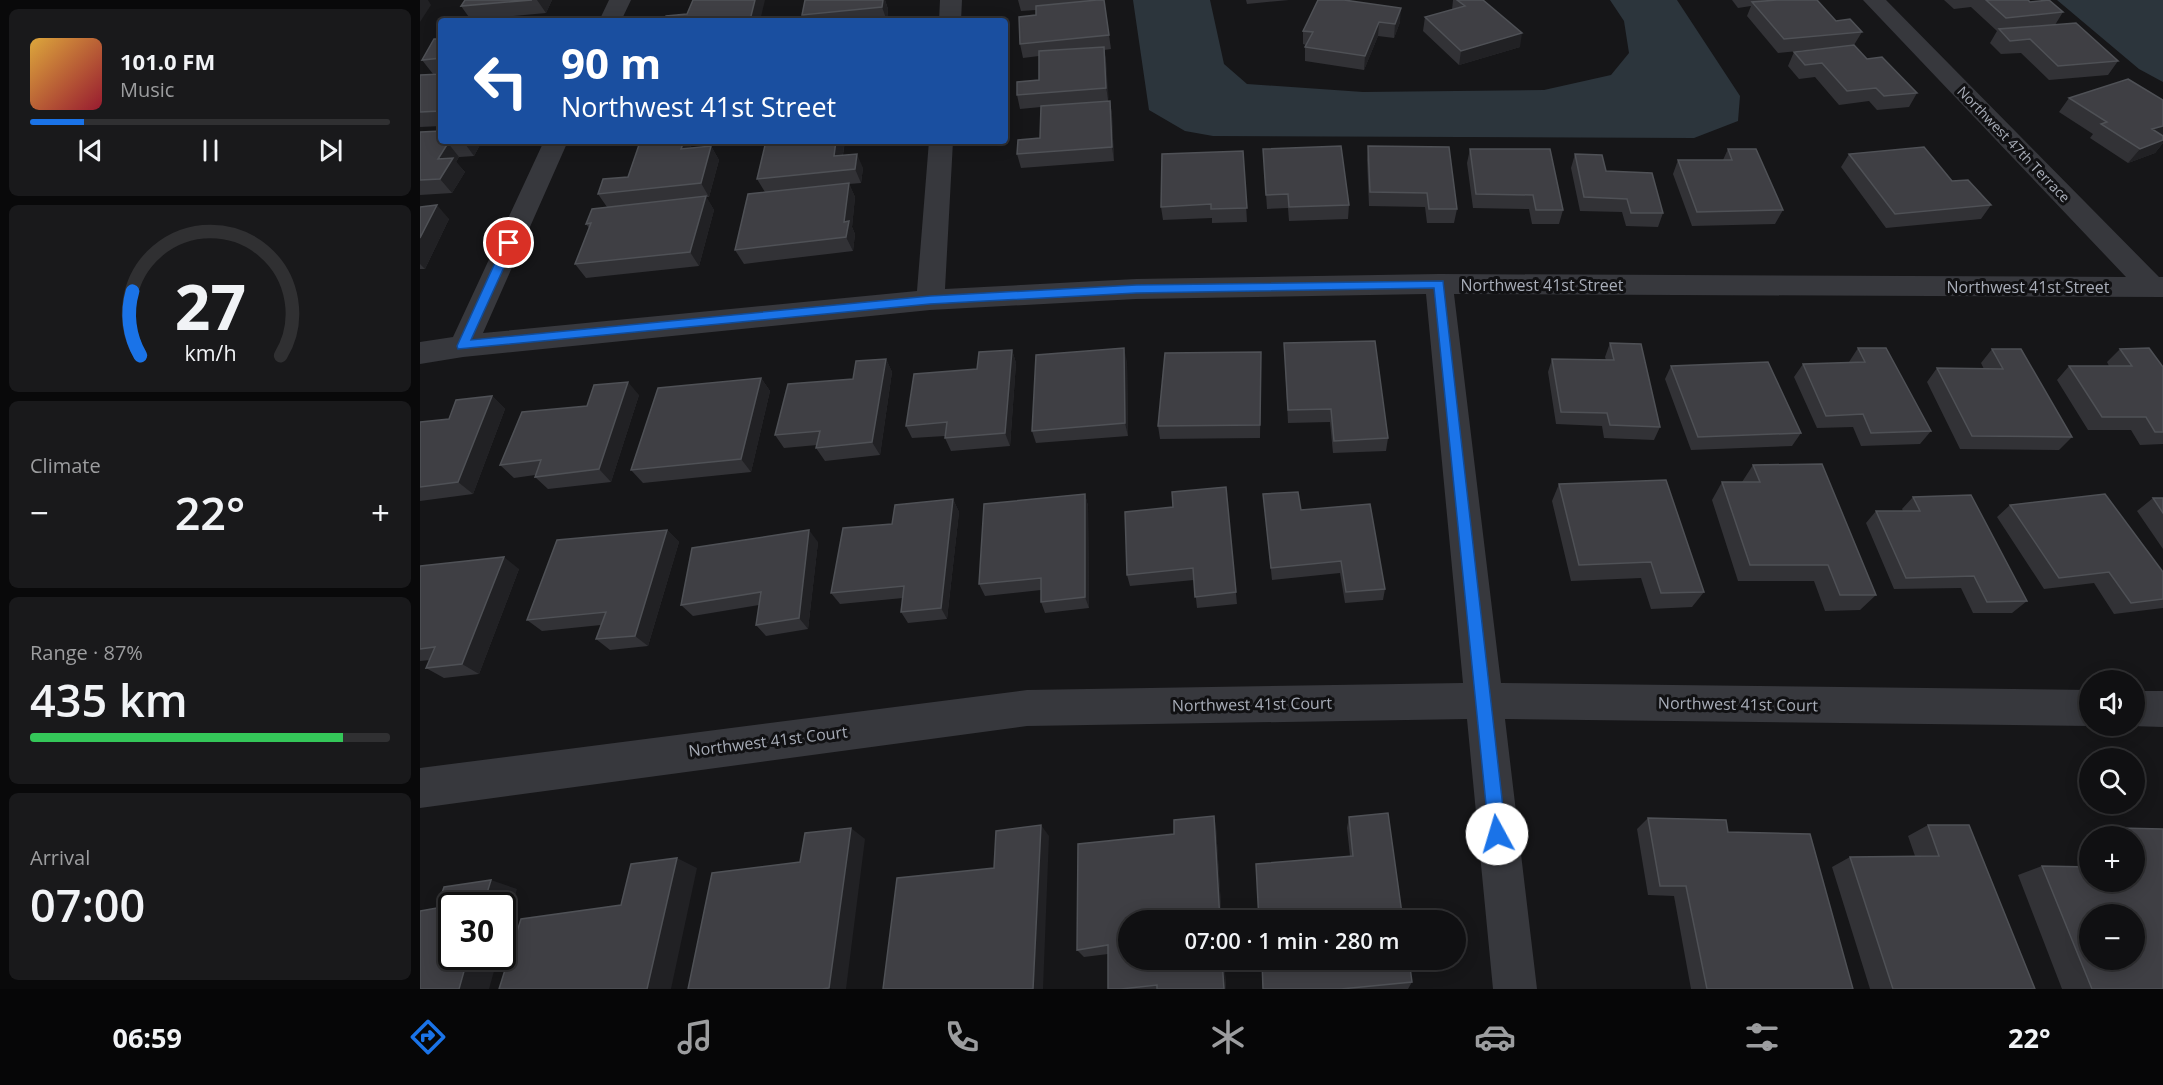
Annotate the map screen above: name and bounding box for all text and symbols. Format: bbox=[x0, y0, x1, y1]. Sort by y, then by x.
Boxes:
text: 90 m bbox=[561, 34, 661, 91]
icon: left bbox=[462, 42, 540, 120]
text: 101.0 FM bbox=[120, 46, 215, 76]
text: Music bbox=[120, 76, 174, 103]
street label: Northwest 47th Terrace bbox=[1953, 82, 2075, 206]
text: Northwest 41st Street bbox=[561, 88, 836, 125]
icon: previous bbox=[74, 134, 107, 167]
icon: pause bbox=[194, 134, 227, 167]
icon: next bbox=[314, 134, 347, 167]
pin bbox=[483, 217, 534, 268]
icon: arrive bbox=[492, 226, 525, 259]
text: 27 bbox=[174, 263, 246, 348]
street label: Northwest 41st Street bbox=[1460, 274, 1624, 296]
street label: Northwest 41st Street bbox=[1946, 276, 2110, 298]
text: km/h bbox=[184, 338, 236, 367]
text: Climate bbox=[30, 452, 101, 479]
text: 22° bbox=[175, 482, 245, 543]
text: − bbox=[30, 490, 49, 535]
text: + bbox=[371, 490, 390, 535]
text: Range · 87% bbox=[30, 639, 143, 666]
text: 435 km bbox=[30, 669, 188, 730]
map controls bbox=[2079, 670, 2145, 970]
button: sound bbox=[2079, 670, 2145, 736]
street label: Northwest 41st Court bbox=[1172, 692, 1333, 716]
street label: Northwest 41st Court bbox=[1658, 692, 1819, 716]
street label: Northwest 41st Court bbox=[687, 720, 849, 762]
button: search bbox=[2079, 748, 2145, 814]
position arrow bbox=[1465, 802, 1529, 866]
button: + bbox=[2079, 826, 2145, 892]
text: Arrival bbox=[30, 844, 90, 871]
text: 07:00 bbox=[30, 874, 145, 935]
speed limit sign: 30 bbox=[438, 892, 516, 970]
button: − bbox=[2079, 904, 2145, 970]
text: 07:00 · 1 min · 280 m bbox=[1184, 925, 1400, 955]
icon: directions bbox=[407, 1016, 449, 1058]
icon: music bbox=[674, 1016, 716, 1058]
icon: phone bbox=[941, 1016, 983, 1058]
icon: climate bbox=[1207, 1016, 1249, 1058]
icon: car bbox=[1474, 1016, 1516, 1058]
icon: filters bbox=[1741, 1016, 1783, 1058]
text: 06:59 bbox=[112, 1019, 182, 1056]
text: 22° bbox=[2008, 1019, 2050, 1056]

